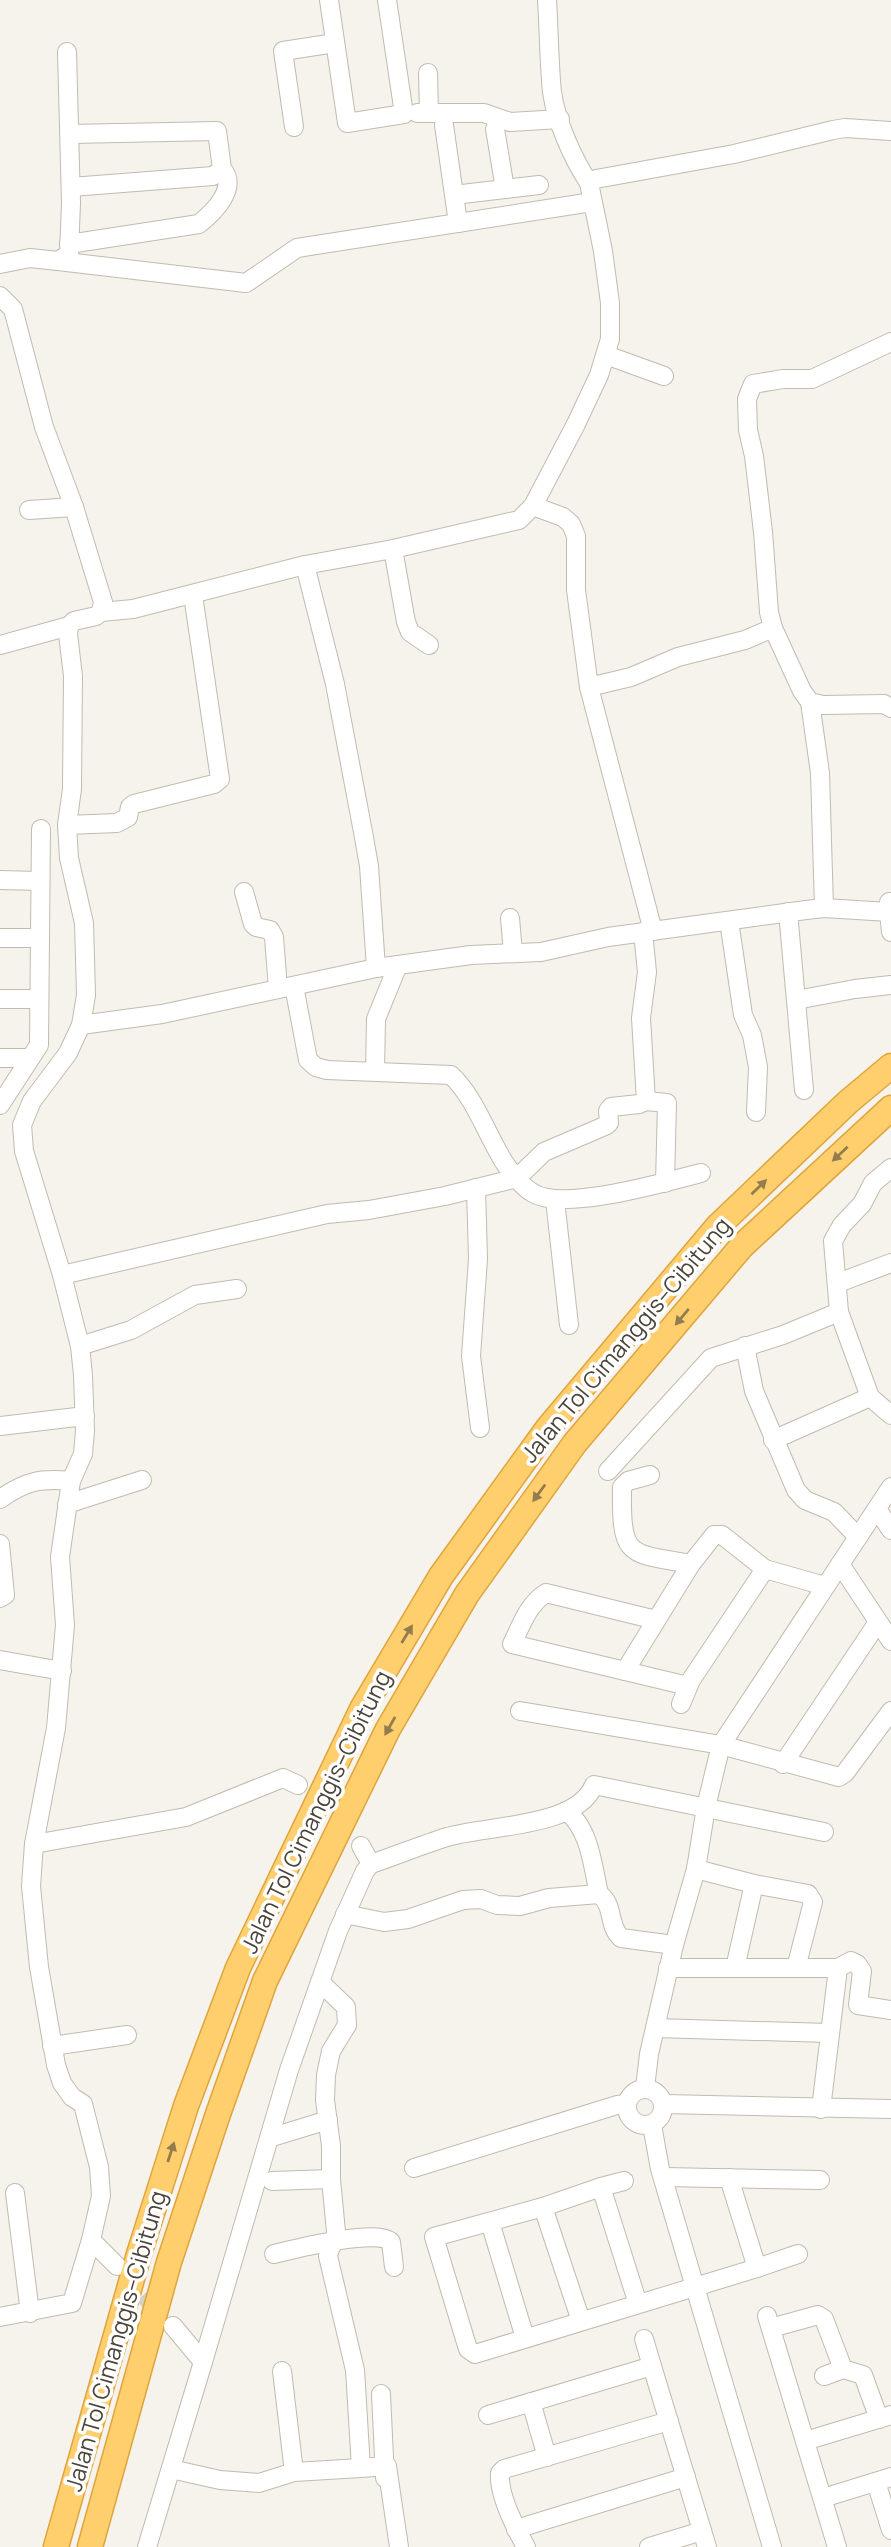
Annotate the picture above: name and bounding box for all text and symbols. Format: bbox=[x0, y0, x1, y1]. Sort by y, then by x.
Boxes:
one-way arrow bbox=[832, 1145, 849, 1161]
one-way arrow bbox=[750, 1179, 768, 1195]
street label: Jalan Tol Cimanggis–Cibitung bbox=[513, 1210, 737, 1469]
one-way arrow bbox=[675, 1308, 690, 1325]
one-way arrow bbox=[532, 1484, 546, 1503]
one-way arrow bbox=[400, 1624, 413, 1643]
street label: Jalan Tol Cimanggis–Cibitung bbox=[233, 1665, 398, 1958]
one-way arrow bbox=[384, 1716, 396, 1736]
one-way arrow bbox=[166, 2142, 177, 2163]
street label: Jalan Tol Cimanggis–Cibitung bbox=[57, 2187, 173, 2495]

